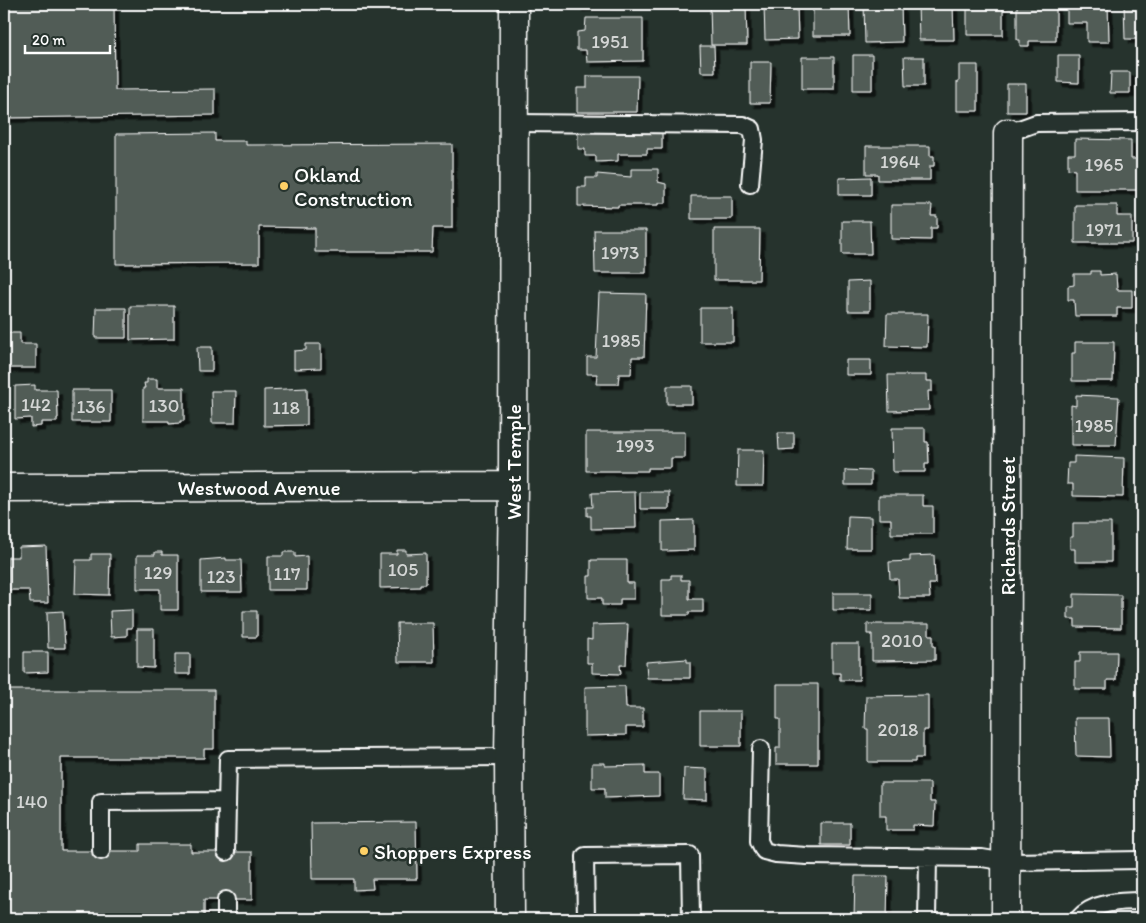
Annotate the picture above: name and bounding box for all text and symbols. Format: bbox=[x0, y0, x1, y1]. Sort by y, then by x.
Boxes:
scale bar bbox=[25, 22, 110, 54]
house number: 1951 bbox=[591, 30, 629, 53]
text: 20 m bbox=[32, 31, 66, 49]
house number: 1964 bbox=[880, 150, 920, 173]
house number: 1965 bbox=[1085, 153, 1123, 176]
place label: Okland Construction bbox=[294, 162, 413, 211]
marker: Okland Construction bbox=[278, 180, 290, 192]
house number: 1971 bbox=[1086, 218, 1123, 241]
house number: 1973 bbox=[601, 241, 639, 264]
house number: 1985 bbox=[601, 329, 641, 352]
house number: 142 bbox=[21, 393, 51, 416]
house number: 130 bbox=[149, 394, 179, 417]
house number: 136 bbox=[76, 395, 106, 418]
house number: 118 bbox=[272, 396, 300, 419]
street label: West Temple bbox=[501, 404, 526, 520]
house number: 1985 bbox=[1074, 414, 1114, 437]
house number: 1993 bbox=[615, 434, 655, 457]
street label: Richards Street bbox=[995, 456, 1020, 595]
street label: Westwood Avenue bbox=[177, 475, 341, 500]
house number: 105 bbox=[388, 558, 418, 581]
house number: 129 bbox=[144, 561, 172, 584]
house number: 117 bbox=[273, 562, 301, 585]
house number: 123 bbox=[206, 565, 236, 588]
house number: 2010 bbox=[881, 629, 923, 652]
house number: 2018 bbox=[878, 718, 918, 741]
house number: 140 bbox=[16, 790, 48, 813]
place label: Shoppers Express bbox=[374, 839, 532, 864]
marker: Shoppers Express bbox=[358, 845, 370, 857]

